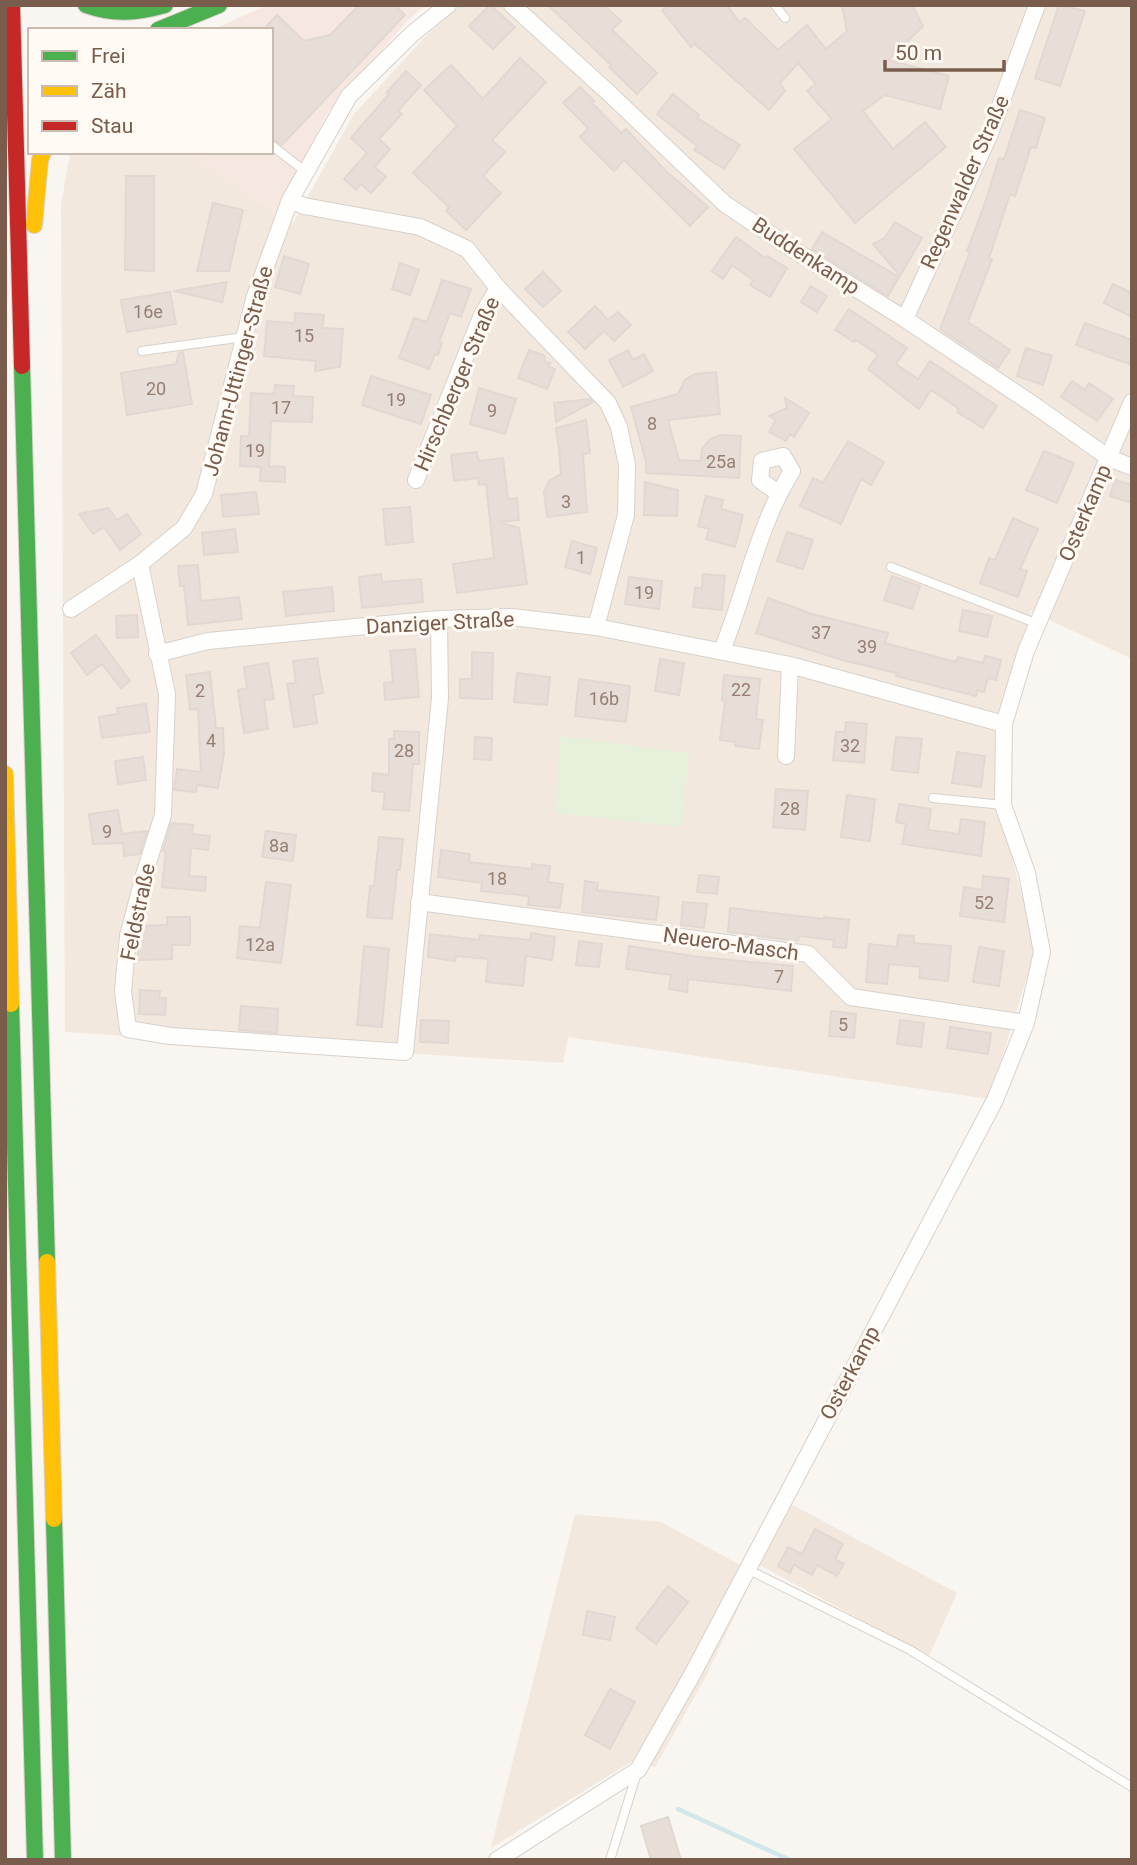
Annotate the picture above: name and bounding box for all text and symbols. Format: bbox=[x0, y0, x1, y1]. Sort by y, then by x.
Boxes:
legend bbox=[28, 28, 273, 154]
scale bar bbox=[885, 28, 1004, 72]
text: 50 m bbox=[895, 41, 942, 65]
text: Frei bbox=[91, 44, 126, 68]
text: Zäh bbox=[91, 79, 127, 103]
street label: Regenwalder Straße bbox=[916, 92, 1014, 272]
text: Stau bbox=[91, 114, 133, 138]
street label: Buddenkamp bbox=[748, 212, 864, 300]
street label: Johann-Uttinger-Straße bbox=[198, 263, 278, 479]
street label: Hirschberger Straße bbox=[409, 293, 505, 475]
house number: 16e bbox=[133, 301, 163, 322]
house number: 15 bbox=[294, 325, 314, 346]
house number: 20 bbox=[146, 378, 166, 399]
house number: 19 bbox=[386, 389, 406, 410]
house number: 17 bbox=[271, 397, 291, 418]
house number: 9 bbox=[487, 400, 497, 421]
house number: 8 bbox=[647, 413, 657, 434]
house number: 19 bbox=[245, 440, 265, 461]
house number: 25a bbox=[706, 451, 736, 472]
street label: Osterkamp bbox=[1054, 461, 1116, 565]
house number: 3 bbox=[561, 491, 571, 512]
house number: 1 bbox=[576, 547, 586, 568]
house number: 19 bbox=[634, 582, 654, 603]
street label: Danziger Straße bbox=[365, 607, 515, 639]
house number: 37 bbox=[811, 622, 831, 643]
house number: 39 bbox=[857, 636, 877, 657]
house number: 22 bbox=[731, 679, 751, 700]
house number: 2 bbox=[195, 680, 205, 701]
house number: 16b bbox=[589, 688, 619, 709]
house number: 4 bbox=[206, 730, 216, 751]
house number: 32 bbox=[840, 735, 860, 756]
house number: 28 bbox=[394, 740, 414, 761]
house number: 28 bbox=[780, 798, 800, 819]
house number: 9 bbox=[102, 821, 112, 842]
house number: 8a bbox=[269, 835, 289, 856]
street label: Feldstraße bbox=[116, 861, 160, 963]
house number: 18 bbox=[487, 868, 507, 889]
house number: 52 bbox=[974, 892, 994, 913]
street label: Neuero-Masch bbox=[662, 923, 800, 965]
house number: 12a bbox=[245, 934, 275, 955]
house number: 7 bbox=[774, 966, 784, 987]
house number: 5 bbox=[838, 1014, 848, 1035]
street label: Osterkamp bbox=[815, 1322, 885, 1424]

